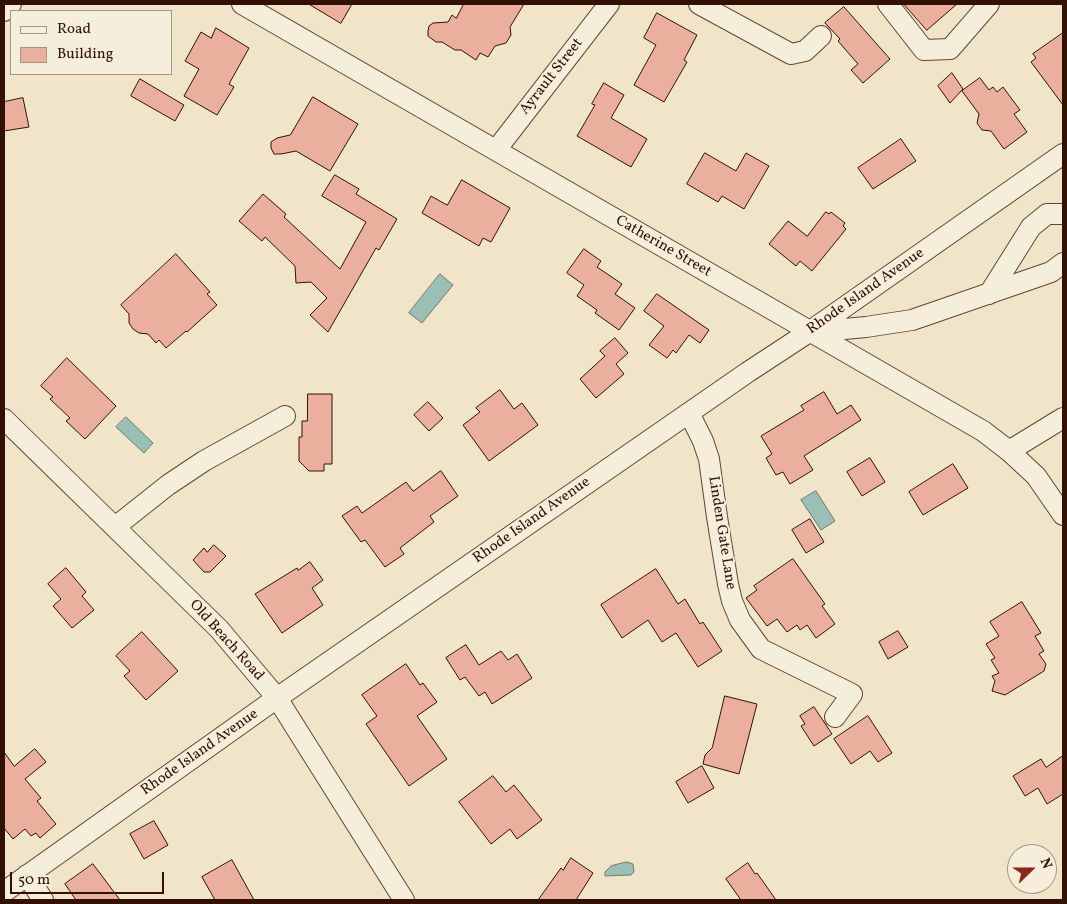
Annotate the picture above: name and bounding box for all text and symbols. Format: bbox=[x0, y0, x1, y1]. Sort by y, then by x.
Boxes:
legend bbox=[10, 10, 172, 75]
text: Road bbox=[57, 19, 91, 40]
street label: Ayrault Street bbox=[517, 35, 587, 119]
text: Building bbox=[57, 44, 113, 65]
street label: Catherine Street bbox=[612, 212, 714, 282]
street label: Rhode Island Avenue bbox=[804, 245, 928, 339]
street label: Rhode Island Avenue bbox=[470, 474, 594, 568]
street label: Linden Gate Lane bbox=[703, 475, 739, 591]
street label: Old Beach Road bbox=[185, 597, 267, 685]
street label: Rhode Island Avenue bbox=[138, 706, 262, 800]
north arrow bbox=[1007, 844, 1057, 894]
text: N bbox=[1035, 855, 1056, 872]
scale bar bbox=[12, 862, 166, 894]
text: 50 m bbox=[18, 870, 50, 891]

